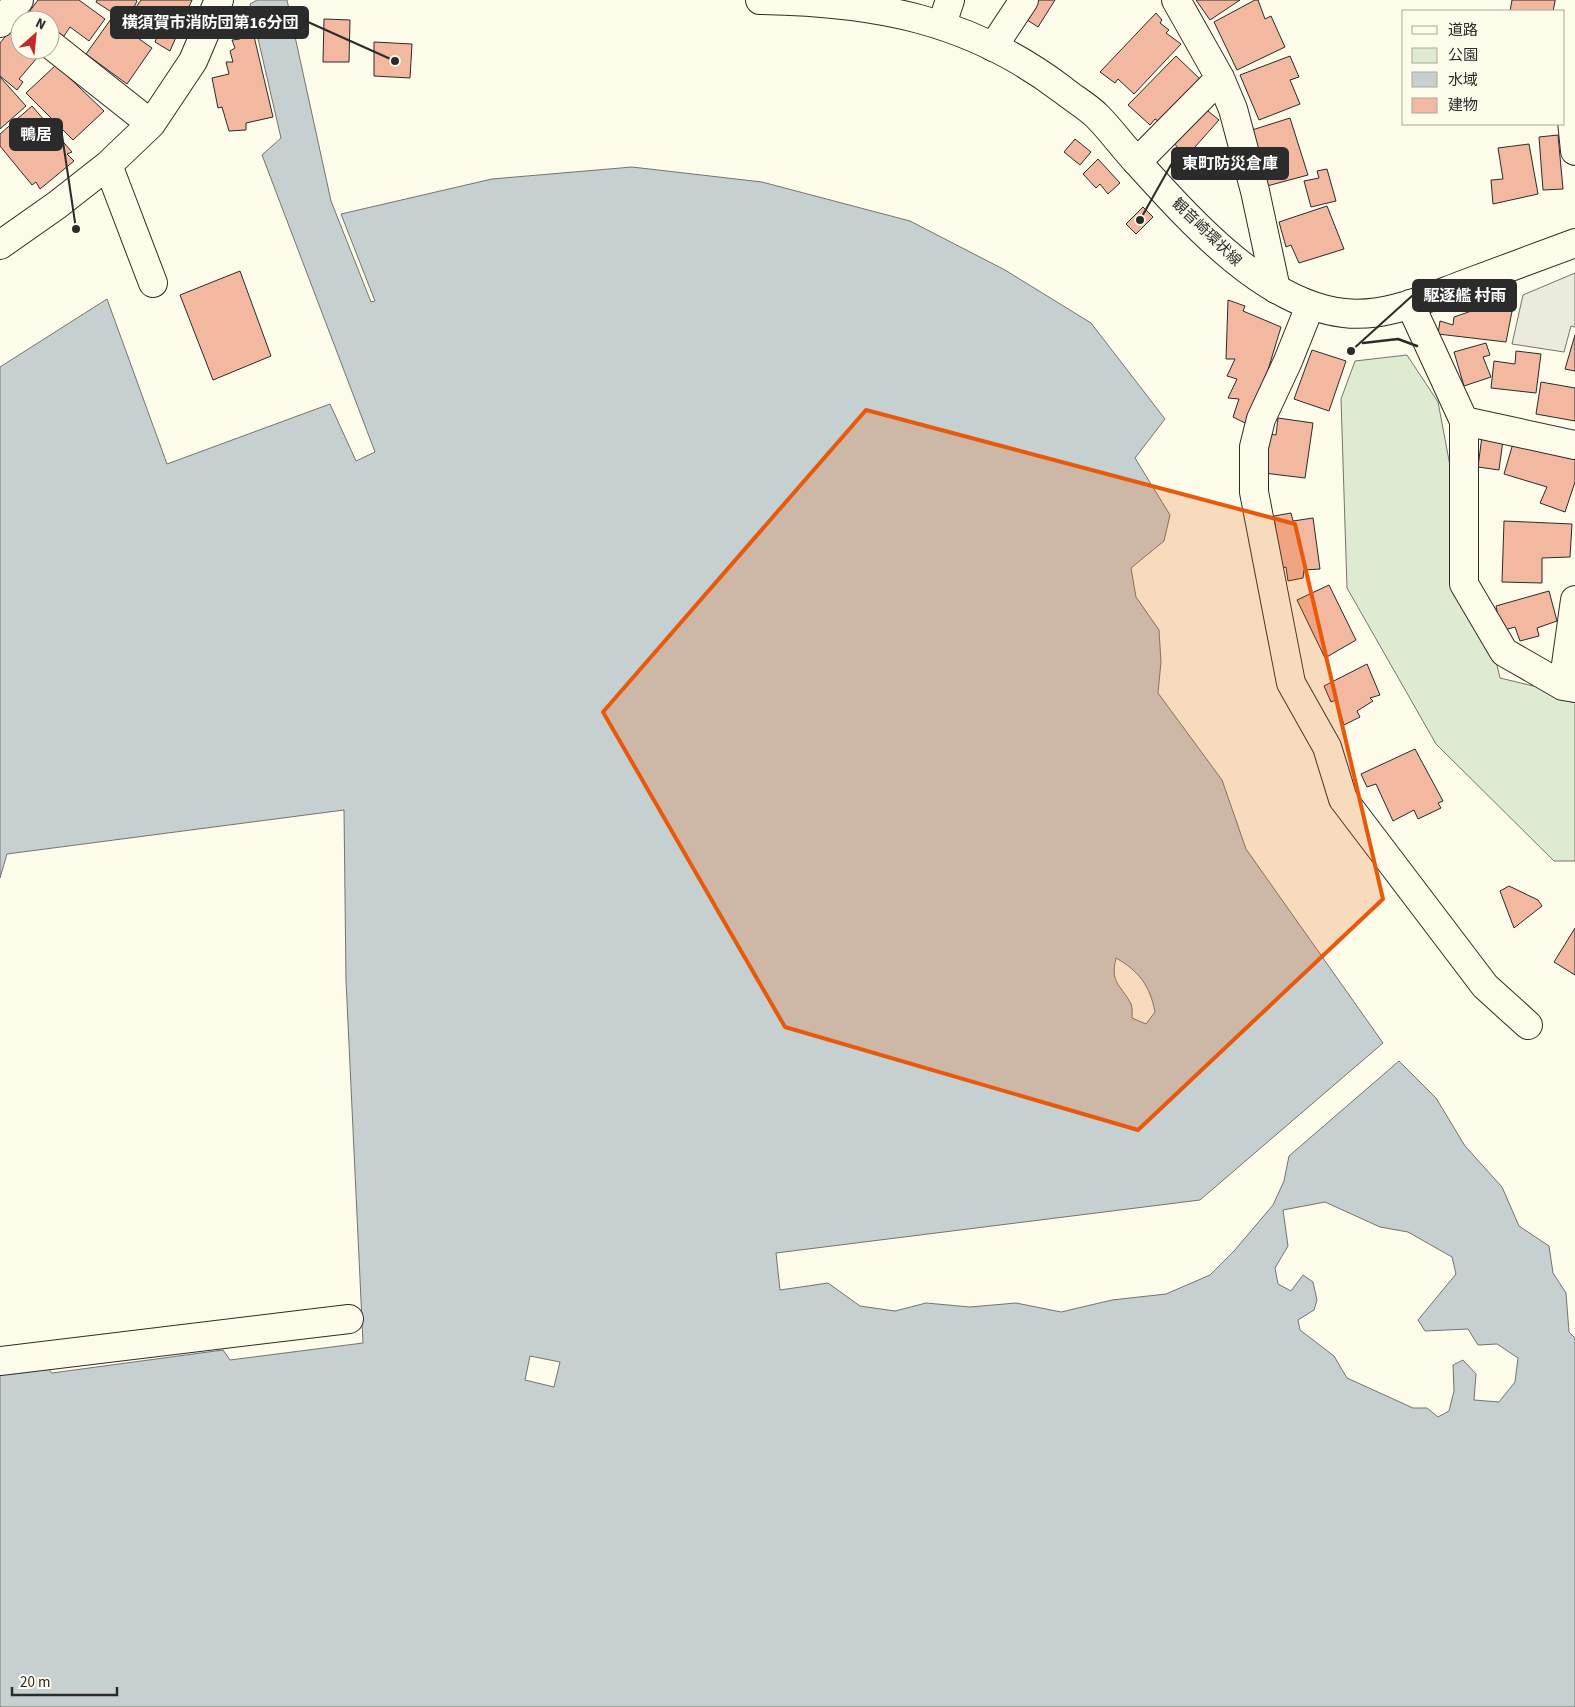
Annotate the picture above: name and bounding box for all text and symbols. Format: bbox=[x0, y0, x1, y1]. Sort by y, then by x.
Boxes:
callout: 横須賀市消防団第16分団 bbox=[111, 7, 308, 38]
north arrow bbox=[10, 10, 60, 60]
legend bbox=[1402, 10, 1565, 125]
text: 横須賀市消防団第16分団 bbox=[122, 12, 298, 34]
text: N bbox=[32, 13, 49, 35]
text: 道路 bbox=[1448, 20, 1478, 41]
text: 公園 bbox=[1448, 45, 1478, 66]
text: 水域 bbox=[1448, 70, 1478, 91]
text: 建物 bbox=[1448, 95, 1478, 116]
callout: 鴨居 bbox=[10, 119, 62, 150]
text: 鴨居 bbox=[20, 124, 52, 146]
callout: 東町防災倉庫 bbox=[1172, 148, 1288, 179]
text: 東町防災倉庫 bbox=[1182, 153, 1278, 175]
street label: 観音崎環状線 bbox=[1167, 194, 1246, 271]
callout: 駆逐艦 村雨 bbox=[1413, 280, 1516, 311]
text: 駆逐艦 村雨 bbox=[1423, 285, 1507, 307]
scale bar bbox=[12, 1664, 118, 1696]
text: 20 m bbox=[20, 1672, 50, 1693]

